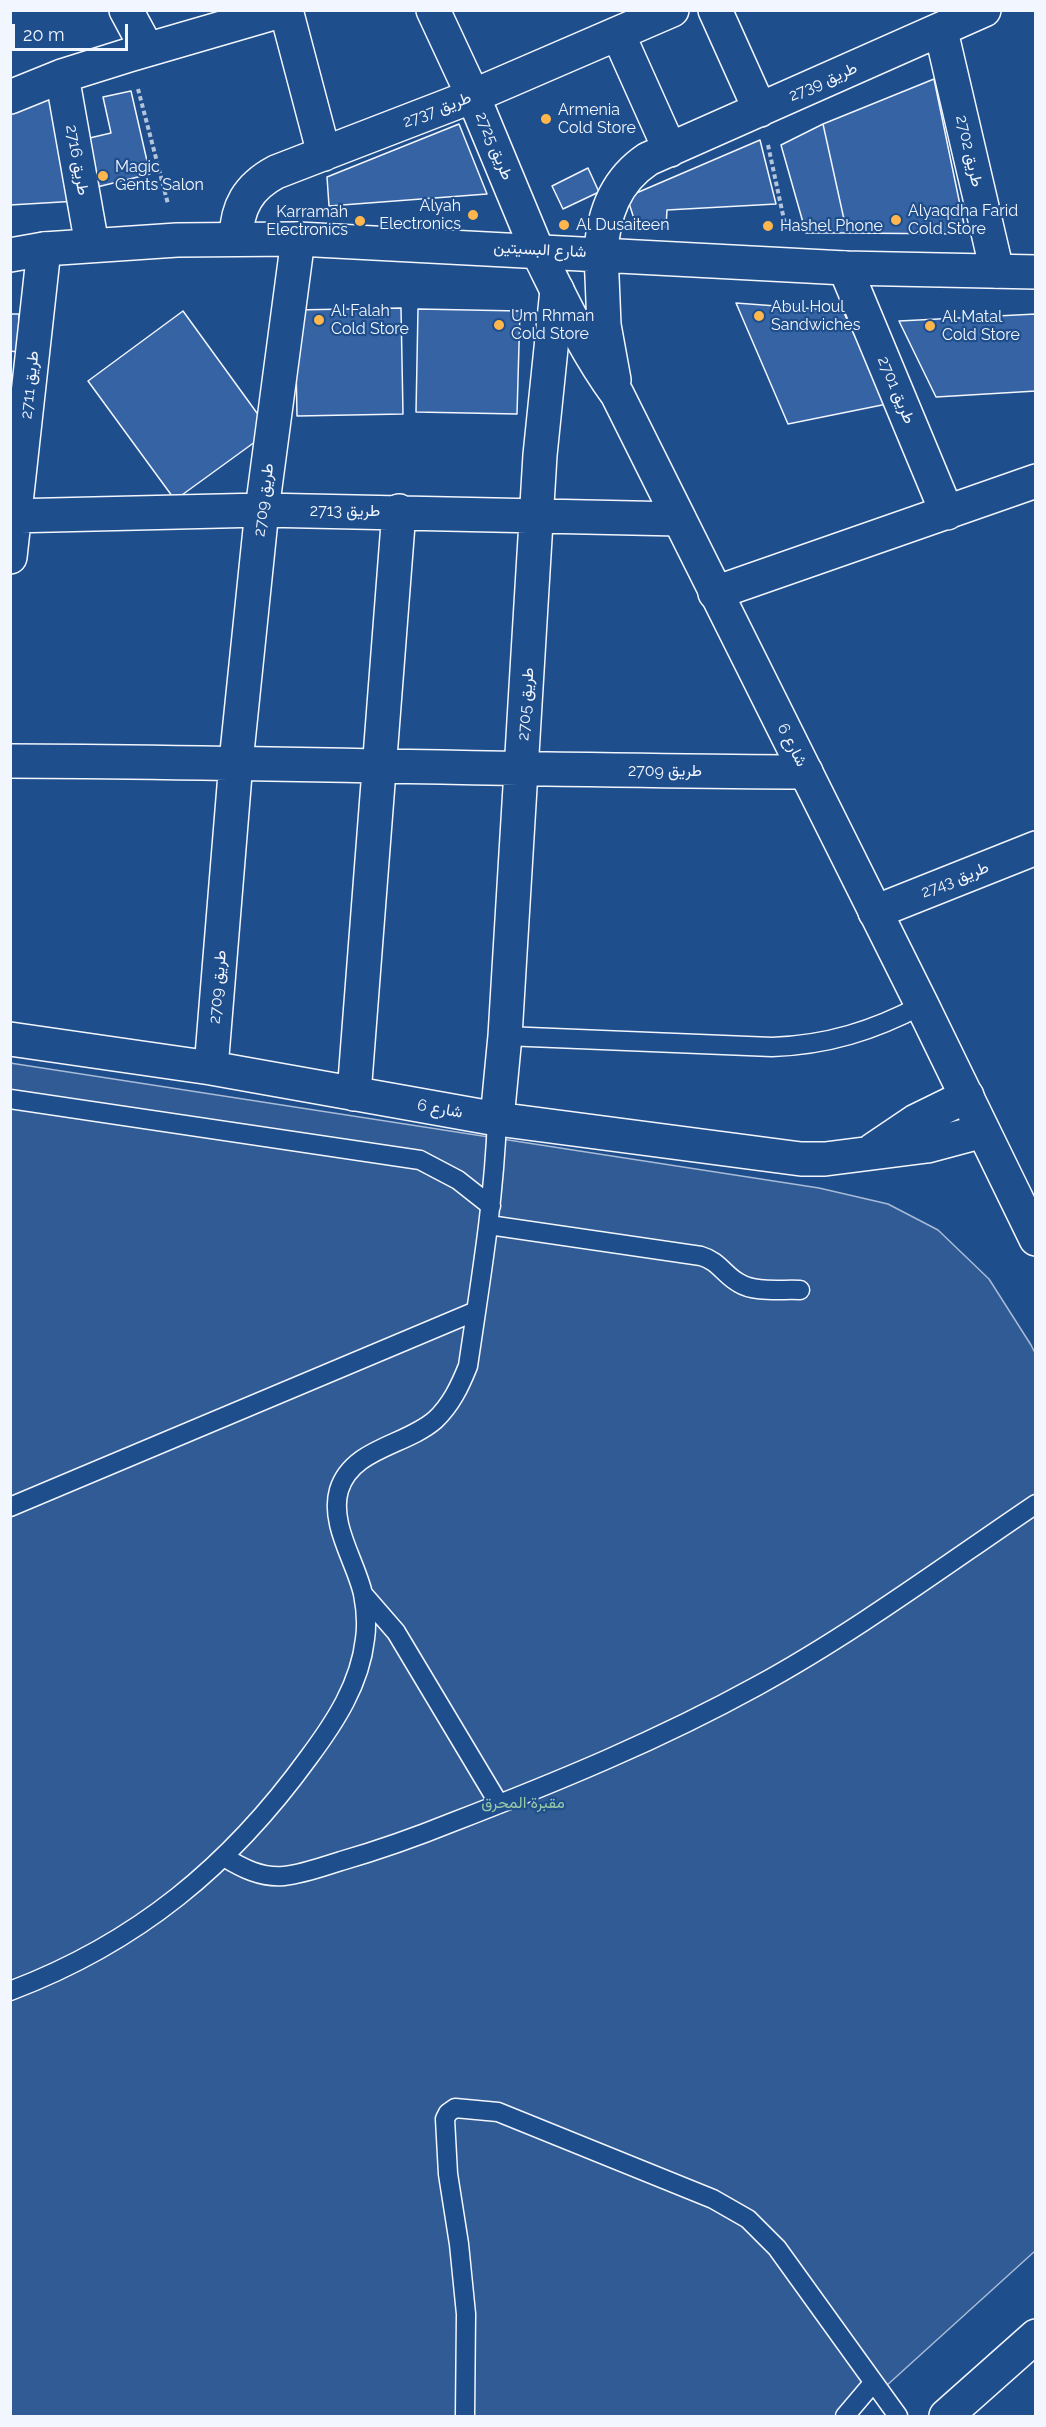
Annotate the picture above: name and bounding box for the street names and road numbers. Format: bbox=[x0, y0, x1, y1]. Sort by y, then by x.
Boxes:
street label: طريق 2739 bbox=[786, 58, 860, 106]
street label: طريق 2737 bbox=[400, 88, 474, 132]
street label: طريق 2725 bbox=[471, 109, 517, 183]
street label: طريق 2702 bbox=[951, 113, 987, 189]
street label: طريق 2716 bbox=[61, 123, 93, 197]
street label: شارع البسيتين bbox=[493, 238, 587, 262]
street label: طريق 2711 bbox=[17, 350, 43, 420]
street label: طريق 2701 bbox=[873, 353, 919, 427]
street label: طريق 2709 bbox=[250, 462, 278, 538]
street label: طريق 2713 bbox=[310, 501, 380, 521]
street label: طريق 2705 bbox=[514, 667, 538, 741]
street label: شارع 6 bbox=[773, 720, 811, 770]
street label: طريق 2709 bbox=[628, 761, 702, 781]
street label: طريق 2743 bbox=[918, 858, 992, 902]
street label: طريق 2709 bbox=[205, 949, 231, 1025]
street label: شارع 6 bbox=[416, 1096, 464, 1122]

